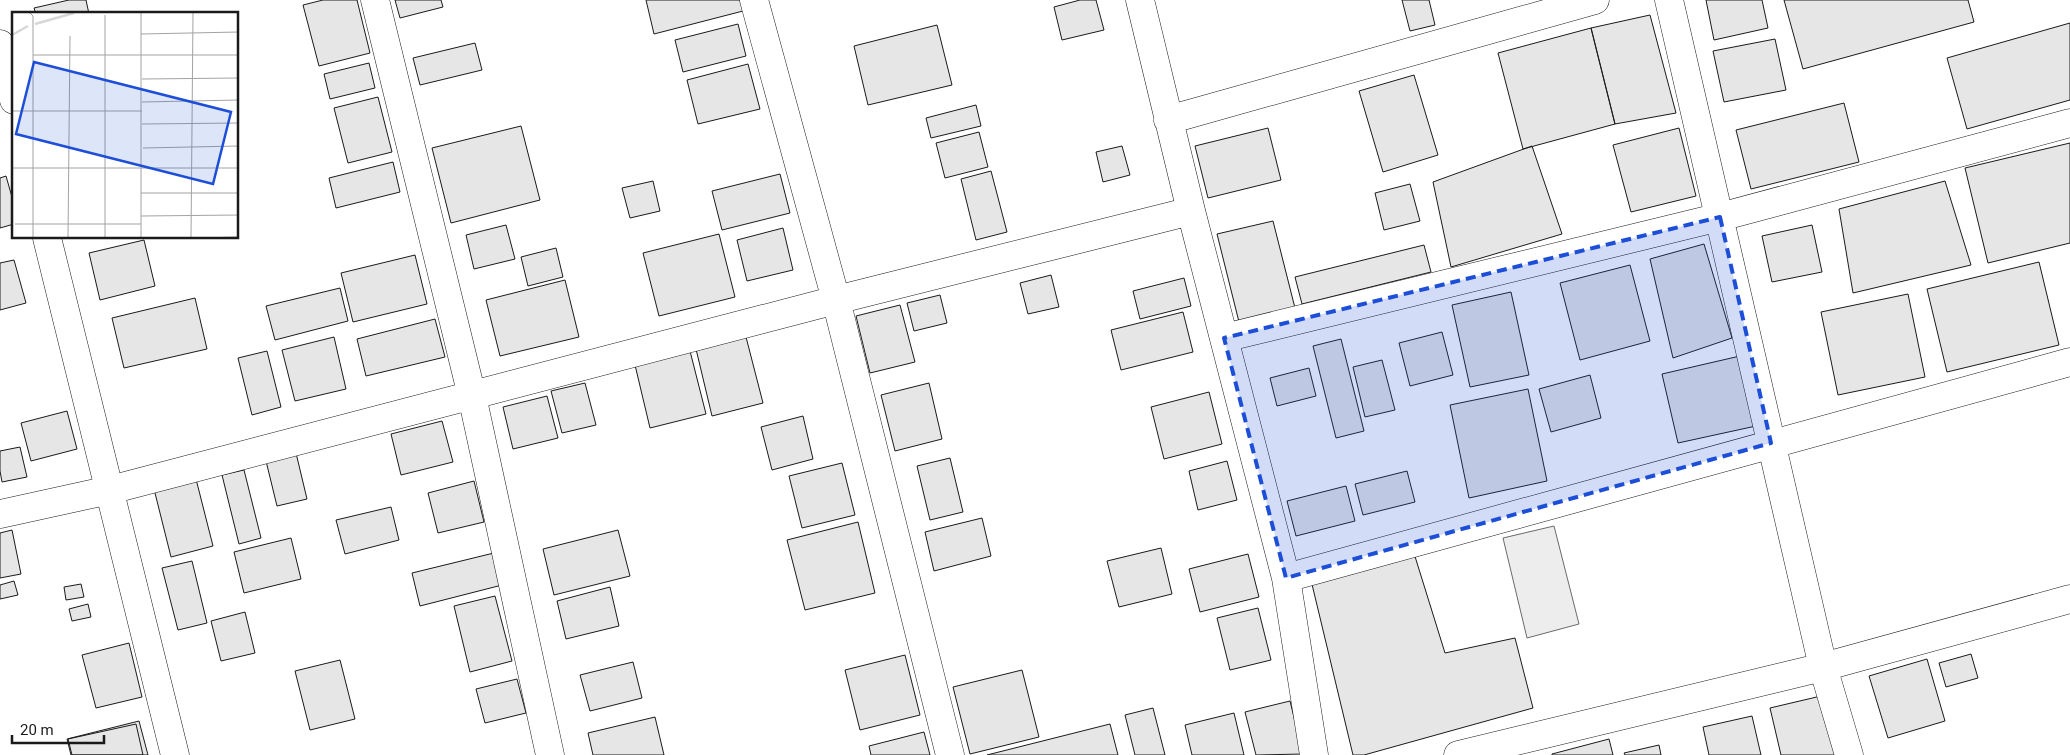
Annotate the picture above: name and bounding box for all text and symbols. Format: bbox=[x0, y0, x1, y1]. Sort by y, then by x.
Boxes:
inset map bbox=[12, 12, 239, 239]
scale bar bbox=[12, 712, 105, 744]
text: 20 m bbox=[20, 721, 54, 739]

